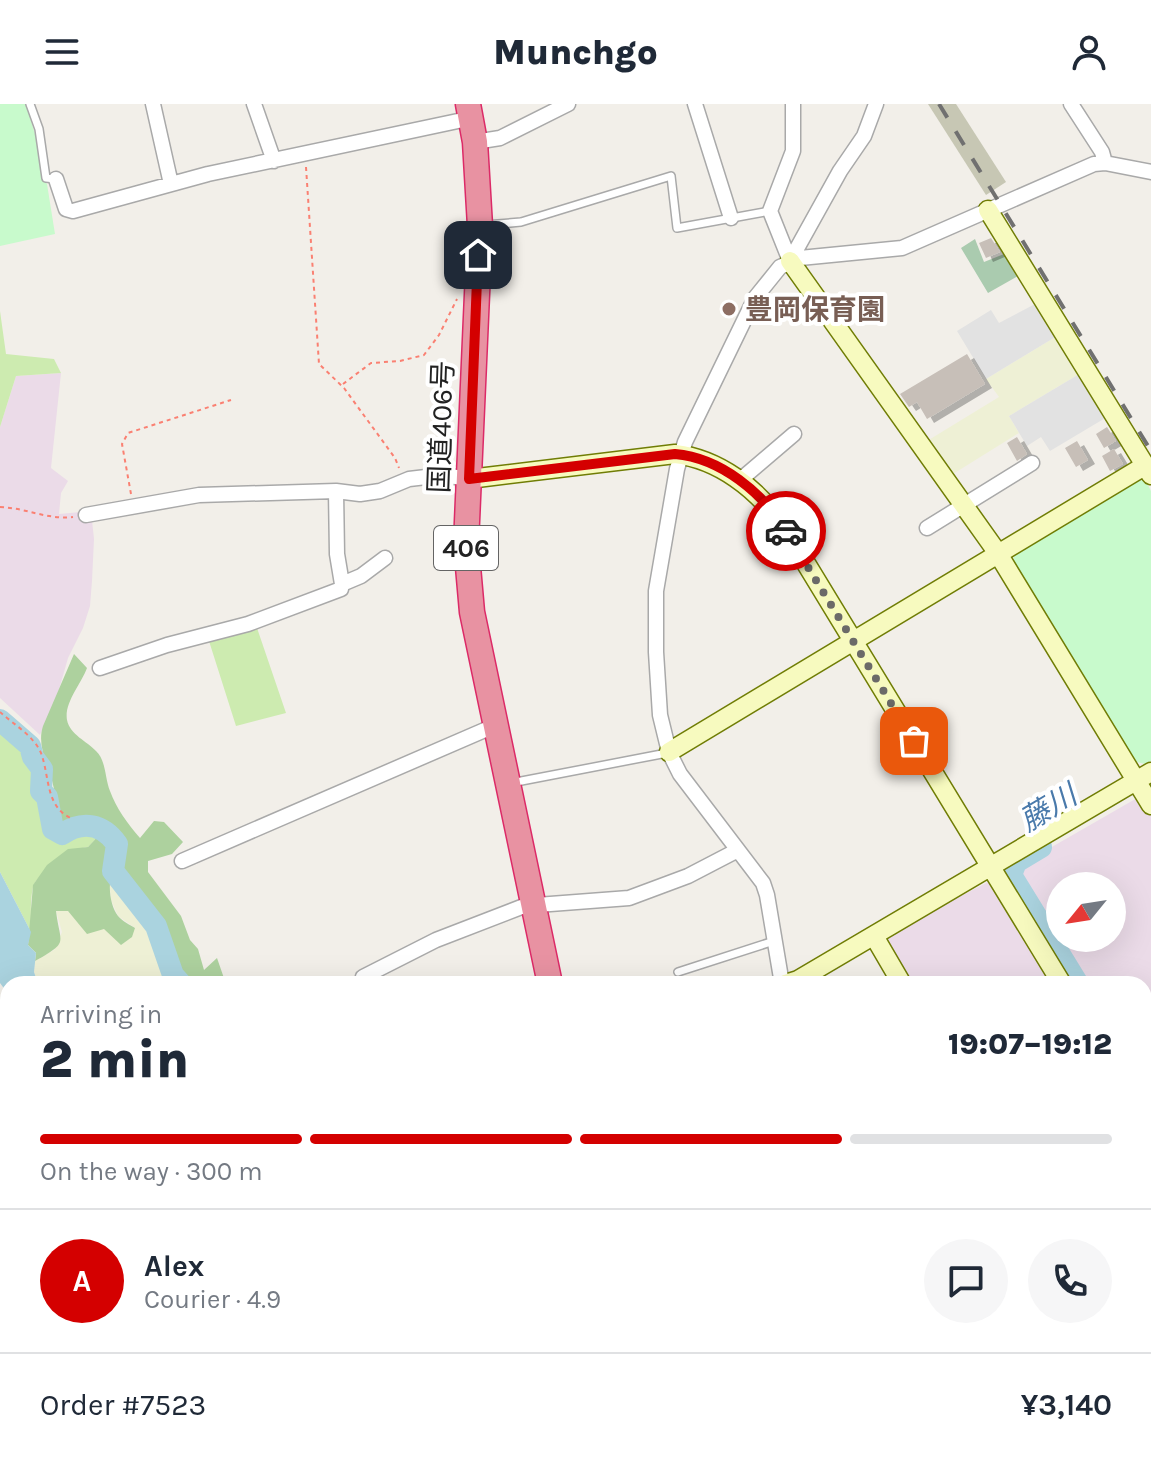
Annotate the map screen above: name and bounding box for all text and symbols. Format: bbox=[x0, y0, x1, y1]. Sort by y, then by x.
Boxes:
icon: menu bbox=[40, 30, 84, 74]
icon: person bbox=[1067, 30, 1111, 74]
text: Munchgo bbox=[493, 31, 658, 73]
pin bbox=[444, 221, 512, 289]
icon: home bbox=[456, 233, 500, 277]
place label: 豊岡保育園 bbox=[745, 293, 885, 326]
marker: 豊岡保育園 bbox=[720, 300, 738, 318]
street label: 国道406号 bbox=[422, 360, 460, 494]
courier bbox=[746, 491, 826, 571]
icon: car bbox=[764, 509, 808, 553]
road number: 406 bbox=[434, 526, 498, 570]
pin bbox=[880, 707, 948, 775]
icon: bag bbox=[892, 719, 936, 763]
water label: 藤川 bbox=[1013, 776, 1086, 839]
north arrow bbox=[1046, 872, 1126, 952]
map controls bbox=[1046, 872, 1126, 952]
text: Arriving in bbox=[40, 999, 162, 1030]
text: 19:07–19:12 bbox=[948, 1026, 1112, 1062]
text: 2 min bbox=[40, 1029, 189, 1090]
text: On the way · 300 m bbox=[40, 1156, 263, 1187]
button: chat bbox=[924, 1239, 1008, 1323]
button: phone bbox=[1028, 1239, 1112, 1323]
text: Alex bbox=[144, 1248, 204, 1284]
text: A bbox=[73, 1263, 91, 1299]
text: Courier · 4.9 bbox=[144, 1284, 281, 1315]
text: Order #7523 bbox=[40, 1387, 206, 1423]
text: ¥3,140 bbox=[1021, 1387, 1112, 1423]

